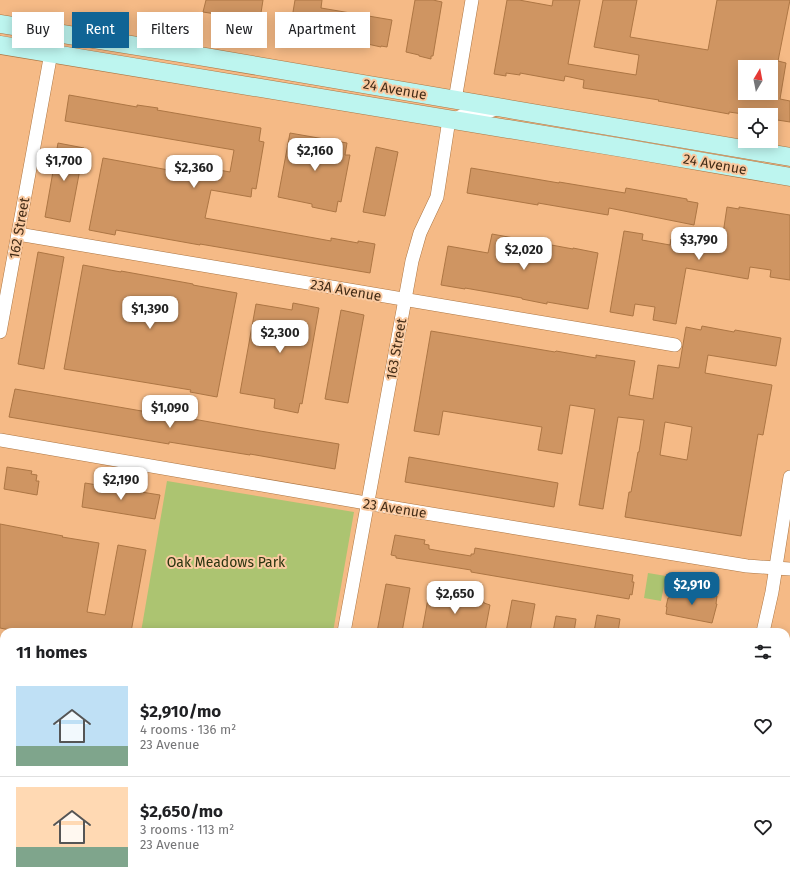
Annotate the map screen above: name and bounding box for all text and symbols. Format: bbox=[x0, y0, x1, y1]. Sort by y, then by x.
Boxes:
chip: Buy bbox=[12, 12, 64, 48]
chip: Rent bbox=[72, 12, 129, 48]
chip: Filters bbox=[137, 12, 203, 48]
chip: New bbox=[211, 12, 267, 48]
chip: Apartment bbox=[275, 12, 370, 48]
north arrow bbox=[738, 60, 778, 100]
map controls bbox=[738, 60, 778, 148]
street label: 24 Avenue bbox=[362, 76, 428, 103]
button: locate bbox=[738, 108, 778, 148]
pin: $2,160 bbox=[282, 138, 348, 172]
text: $2,160 bbox=[297, 143, 333, 158]
pin: $1,700 bbox=[31, 148, 97, 182]
street label: 24 Avenue bbox=[682, 151, 748, 178]
text: $1,700 bbox=[46, 153, 82, 168]
pin: $2,360 bbox=[161, 155, 227, 189]
text: $2,360 bbox=[175, 160, 213, 175]
street label: 162 Street bbox=[6, 195, 33, 260]
pin: $3,790 bbox=[666, 227, 732, 261]
text: $3,790 bbox=[680, 232, 718, 247]
pin: $2,020 bbox=[491, 237, 557, 271]
text: $2,020 bbox=[505, 242, 543, 257]
street label: 23A Avenue bbox=[309, 276, 383, 305]
pin: $1,390 bbox=[117, 296, 183, 330]
text: $1,390 bbox=[131, 301, 169, 316]
street label: 163 Street bbox=[383, 316, 410, 381]
pin: $2,300 bbox=[247, 320, 313, 354]
text: $2,300 bbox=[260, 325, 300, 340]
pin: $1,090 bbox=[137, 395, 203, 429]
text: $1,090 bbox=[151, 400, 189, 415]
pin: $2,190 bbox=[88, 467, 154, 501]
text: $2,190 bbox=[103, 472, 139, 487]
street label: 23 Avenue bbox=[362, 495, 428, 522]
park label: Oak Meadows Park bbox=[167, 554, 286, 571]
pin: $2,910 bbox=[659, 572, 725, 606]
text: $2,910 bbox=[673, 577, 711, 592]
pin: $2,650 bbox=[422, 581, 488, 615]
text: $2,650 bbox=[436, 586, 474, 601]
icon: filters bbox=[752, 641, 774, 663]
text: 11 homes bbox=[16, 642, 87, 663]
text: $2,910/mo bbox=[140, 701, 221, 722]
icon: home bbox=[48, 702, 96, 750]
icon: heart bbox=[752, 715, 774, 737]
text: 4 rooms · 136 m² bbox=[140, 722, 236, 737]
text: 23 Avenue bbox=[140, 737, 199, 752]
text: $2,650/mo bbox=[140, 801, 223, 822]
icon: home bbox=[48, 803, 96, 851]
icon: heart bbox=[752, 816, 774, 838]
text: 3 rooms · 113 m² bbox=[140, 822, 234, 837]
text: 23 Avenue bbox=[140, 837, 199, 852]

